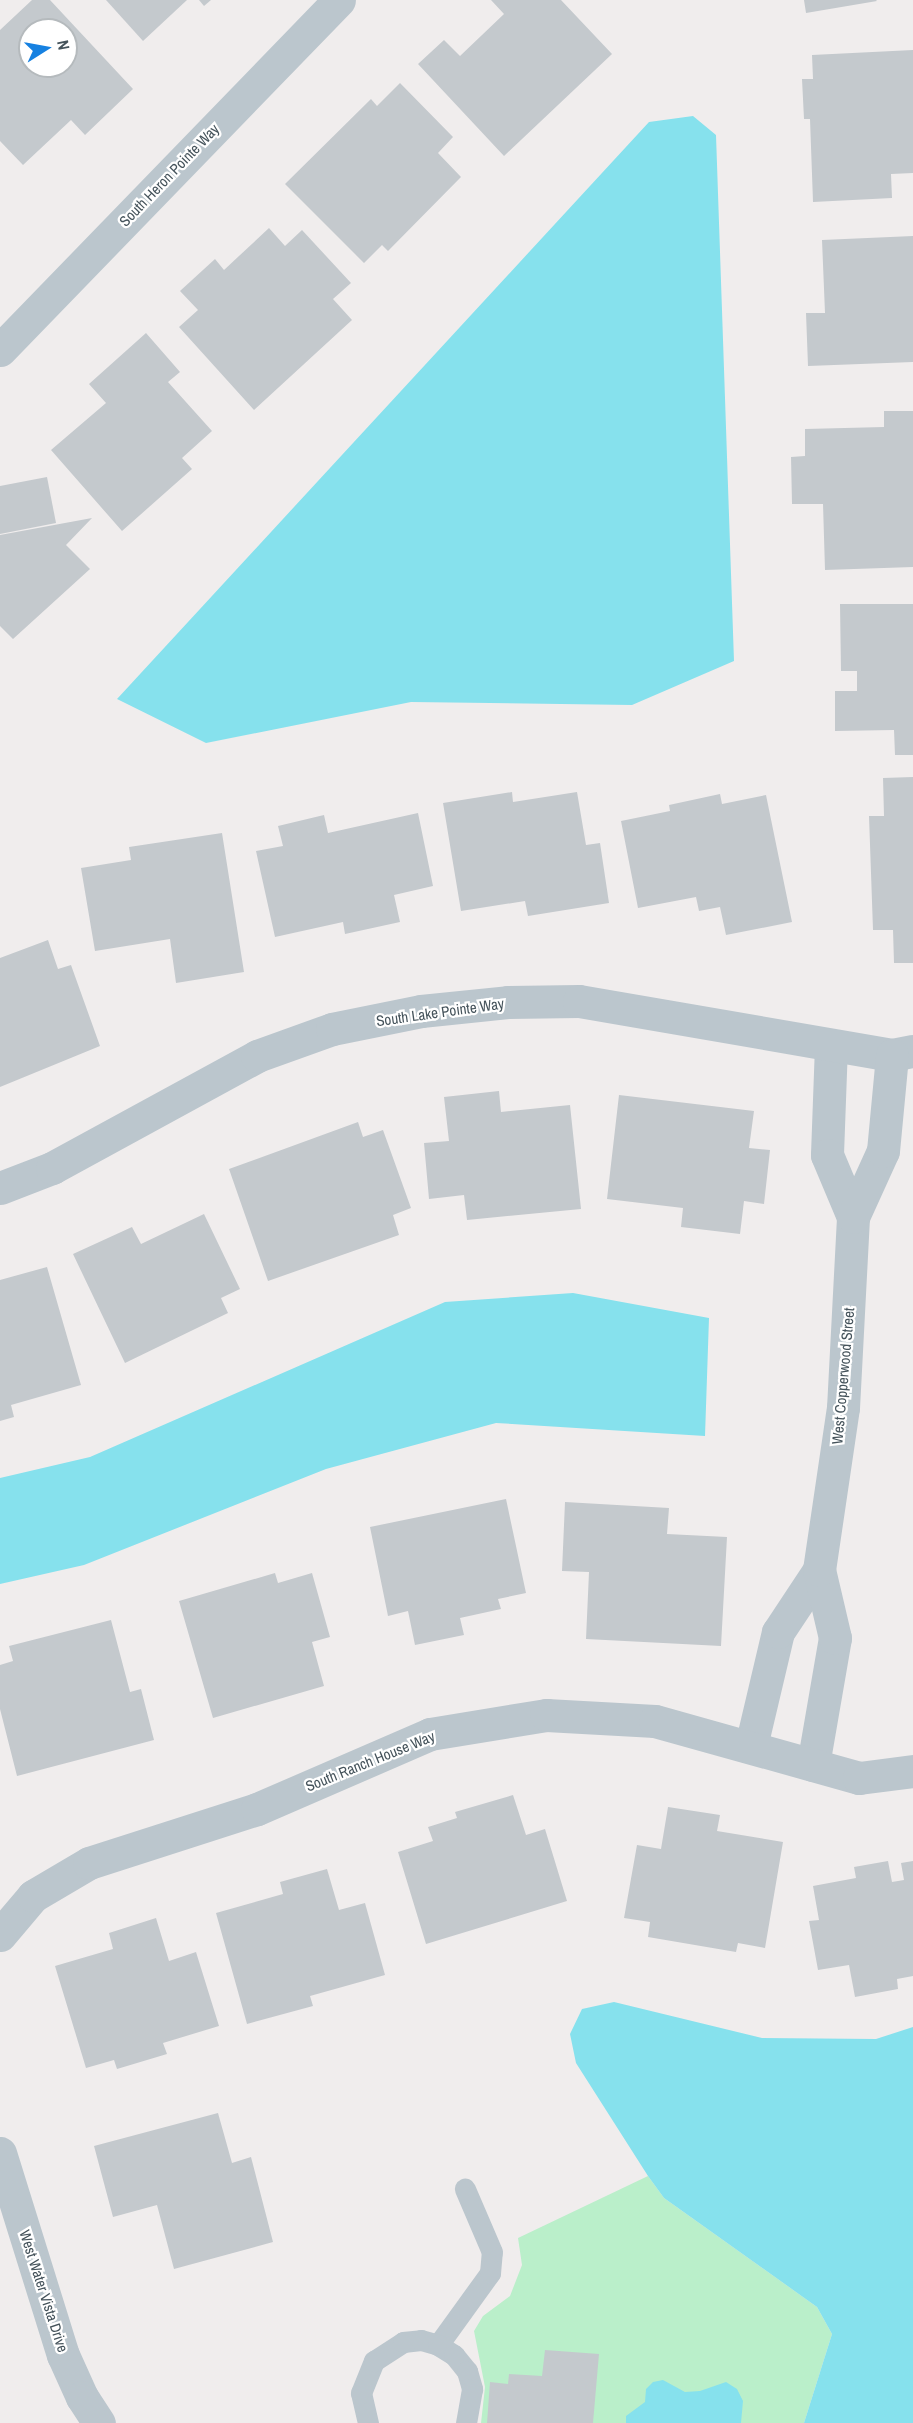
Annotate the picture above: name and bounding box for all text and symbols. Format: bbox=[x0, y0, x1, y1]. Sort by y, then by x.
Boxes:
north arrow bbox=[18, 18, 78, 78]
text: N bbox=[52, 38, 75, 52]
street label: South Heron Pointe Way bbox=[115, 120, 223, 230]
street label: South Lake Pointe Way bbox=[375, 994, 505, 1030]
street label: West Copperwood Street bbox=[828, 1307, 858, 1445]
street label: South Ranch House Way bbox=[303, 1727, 437, 1795]
street label: West Water Vista Drive bbox=[16, 2228, 72, 2354]

